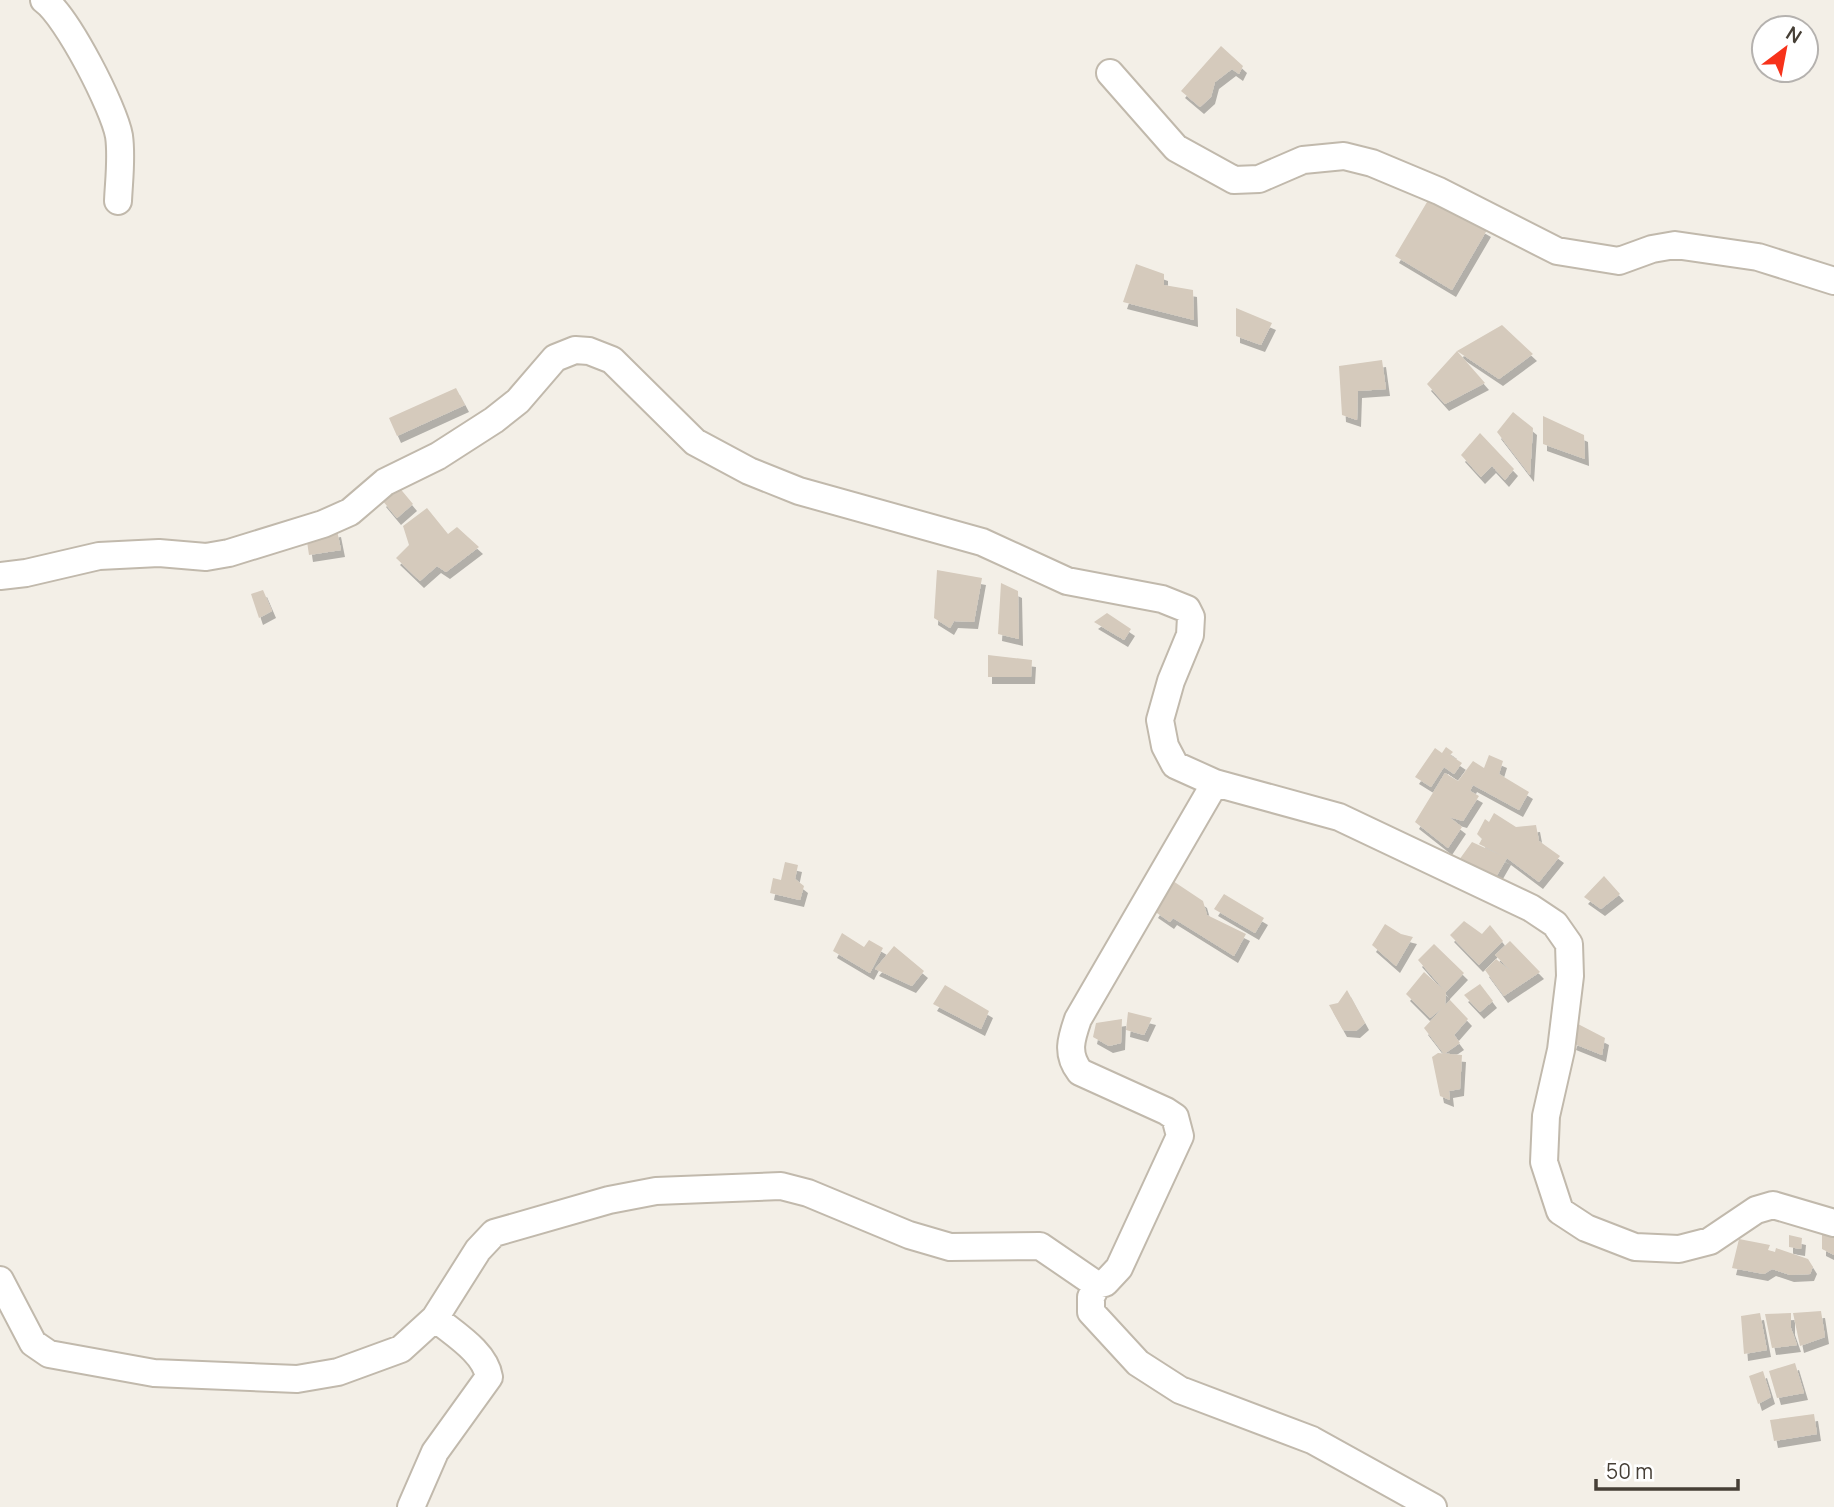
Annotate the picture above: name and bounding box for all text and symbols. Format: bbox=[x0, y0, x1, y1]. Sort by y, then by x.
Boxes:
north arrow bbox=[1750, 14, 1820, 84]
text: N bbox=[1781, 20, 1807, 49]
scale bar bbox=[1596, 1448, 1738, 1492]
text: 50 m bbox=[1606, 1457, 1653, 1485]

